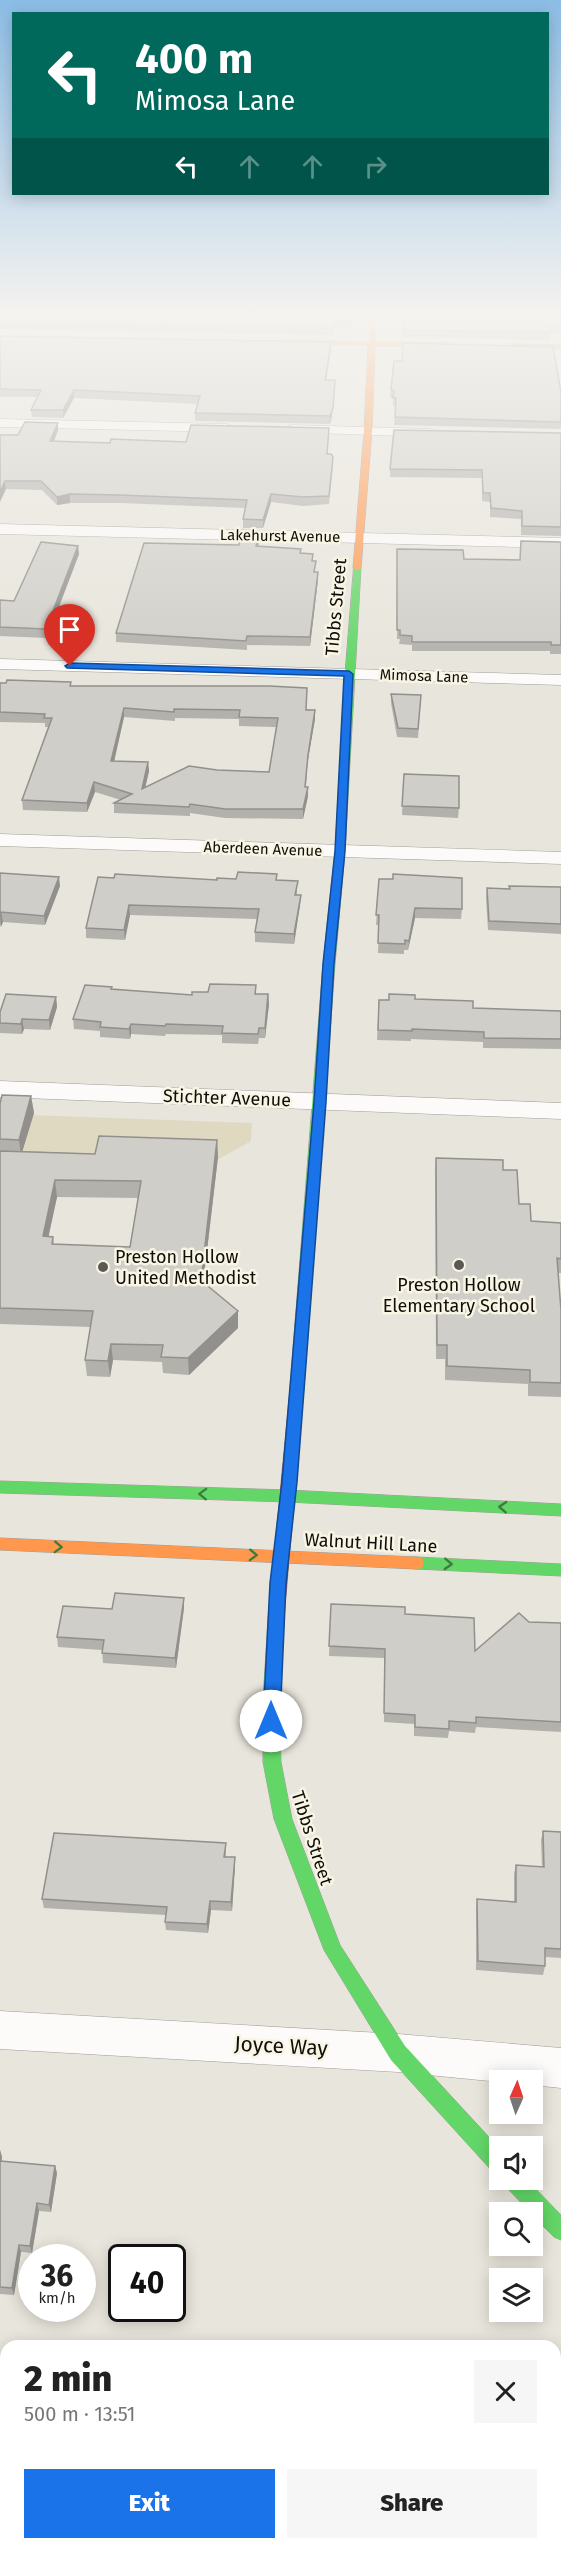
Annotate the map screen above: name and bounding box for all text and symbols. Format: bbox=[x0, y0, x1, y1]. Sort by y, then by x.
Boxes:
text: 400 m bbox=[135, 34, 253, 84]
icon: left bbox=[36, 36, 114, 114]
text: Mimosa Lane bbox=[135, 85, 295, 117]
icon: left bbox=[170, 150, 203, 183]
icon: ahead bbox=[233, 150, 266, 183]
icon: ahead bbox=[296, 150, 329, 183]
icon: right bbox=[359, 150, 392, 183]
street label: Lakehurst Avenue bbox=[220, 526, 340, 546]
street label: Tibbs Street bbox=[321, 557, 351, 657]
pin bbox=[44, 604, 95, 666]
icon: arrive bbox=[53, 613, 86, 646]
street label: Mimosa Lane bbox=[379, 665, 469, 687]
street label: Aberdeen Avenue bbox=[203, 838, 323, 860]
street label: Stichter Avenue bbox=[163, 1085, 291, 1111]
place label: Preston Hollow United Methodist bbox=[115, 1246, 257, 1289]
marker: Preston Hollow Elementary School bbox=[452, 1258, 466, 1272]
marker: Preston Hollow United Methodist bbox=[96, 1260, 110, 1274]
place label: Preston Hollow Elementary School bbox=[383, 1274, 535, 1317]
one-way arrow bbox=[198, 1487, 207, 1500]
one-way arrow bbox=[498, 1501, 507, 1514]
street label: Walnut Hill Lane bbox=[304, 1529, 438, 1557]
one-way arrow bbox=[54, 1540, 63, 1553]
one-way arrow bbox=[249, 1549, 258, 1562]
one-way arrow bbox=[444, 1558, 453, 1571]
position arrow bbox=[239, 1689, 303, 1753]
street label: Tibbs Street bbox=[286, 1788, 338, 1888]
street label: Joyce Way bbox=[234, 2031, 329, 2061]
north arrow bbox=[489, 2070, 543, 2124]
map controls bbox=[489, 2070, 543, 2322]
button: sound bbox=[489, 2136, 543, 2190]
button: search bbox=[489, 2202, 543, 2256]
speed limit sign: 40 bbox=[108, 2244, 186, 2322]
text: 36 bbox=[41, 2258, 73, 2294]
button: layers bbox=[489, 2268, 543, 2322]
text: km/h bbox=[38, 2289, 76, 2307]
text: 2 min bbox=[24, 2357, 112, 2401]
button: close bbox=[474, 2360, 537, 2423]
text: 500 m · 13:51 bbox=[24, 2402, 135, 2426]
button: Exit bbox=[24, 2469, 275, 2538]
button: Share bbox=[287, 2469, 537, 2538]

